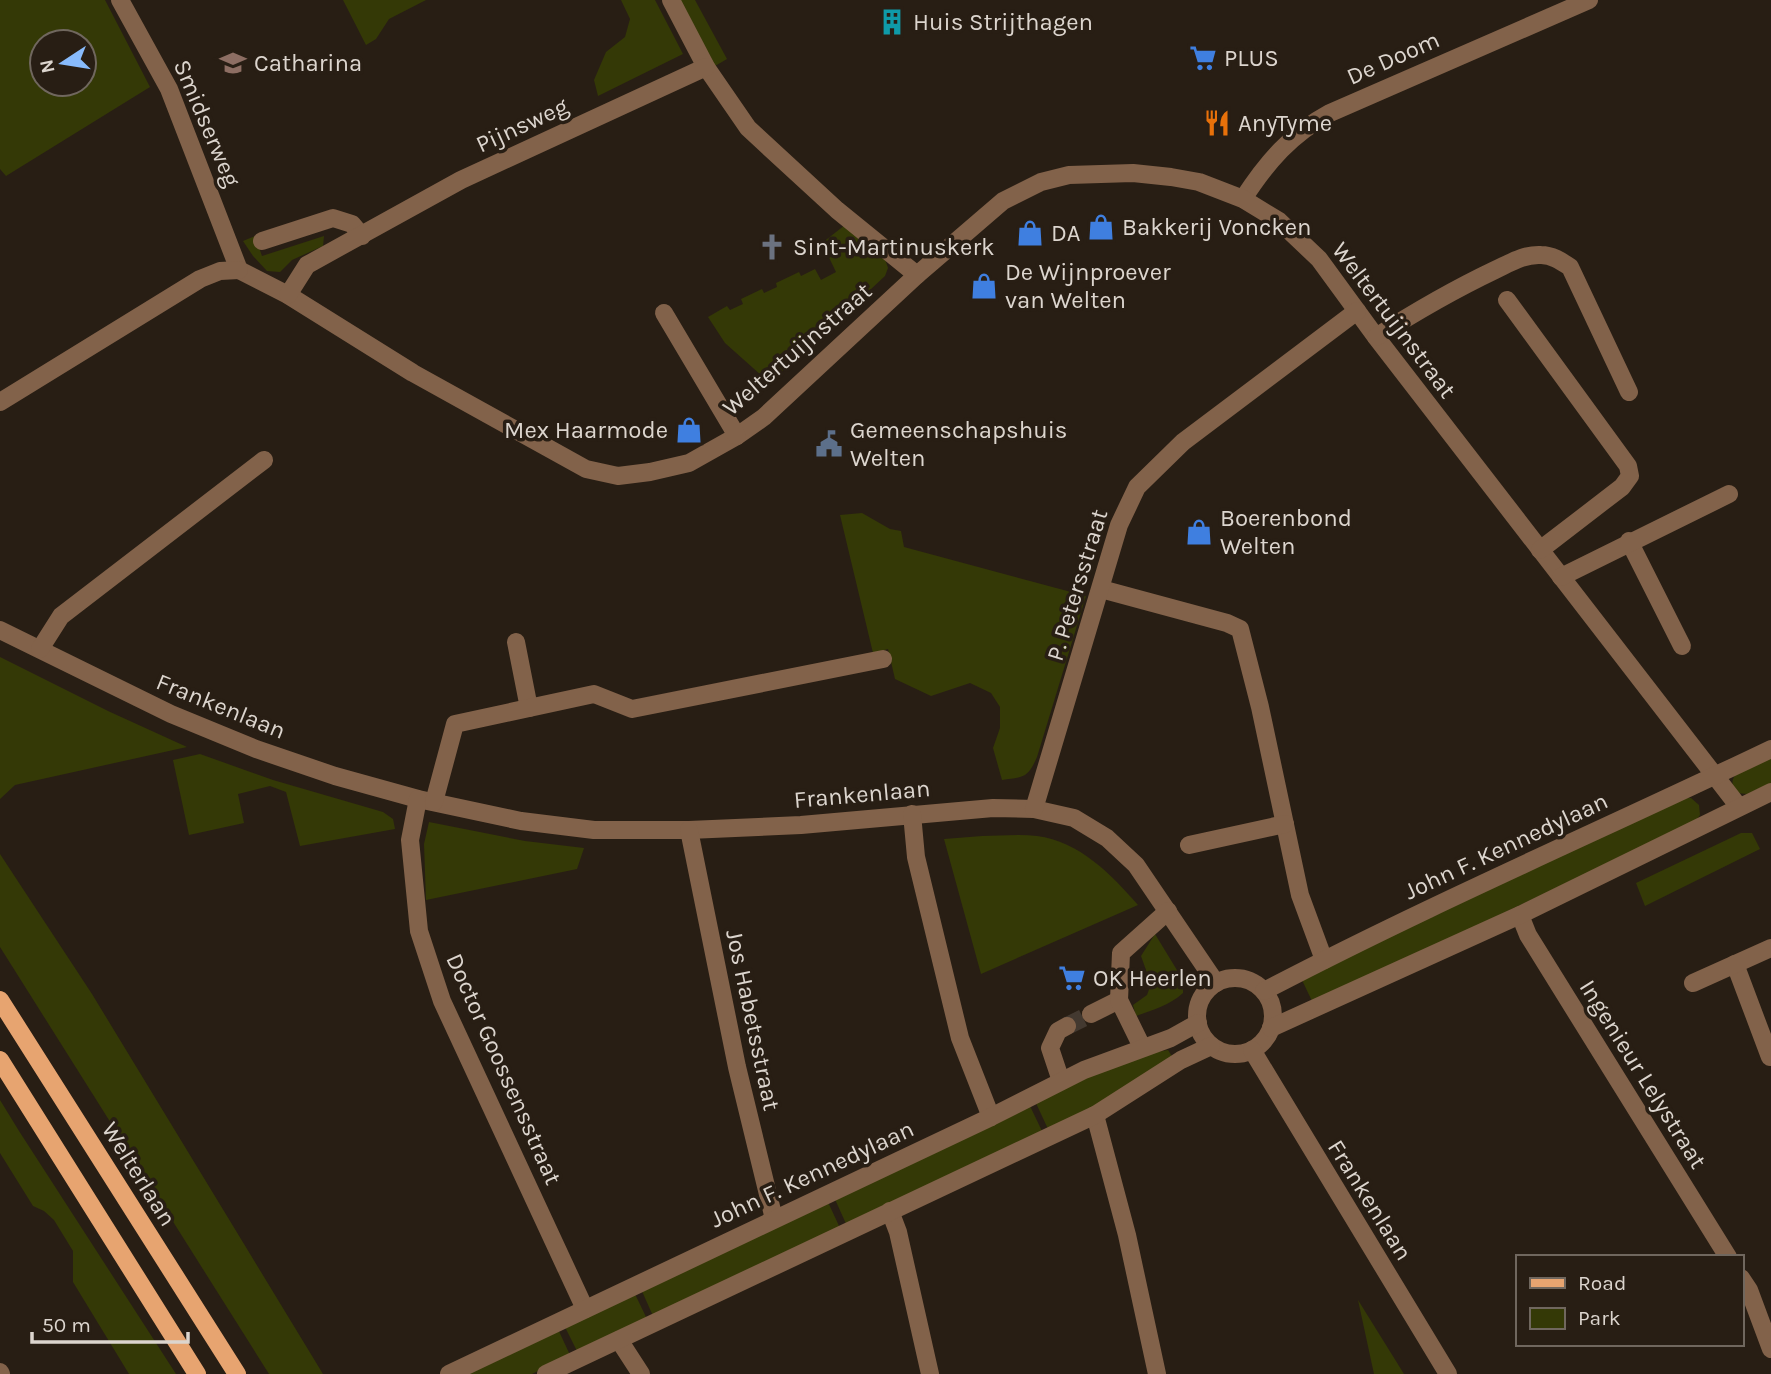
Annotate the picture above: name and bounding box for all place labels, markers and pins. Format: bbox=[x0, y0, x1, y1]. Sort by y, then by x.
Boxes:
building icon: Huis Strijthagen bbox=[877, 7, 907, 37]
place label: Huis Strijthagen bbox=[913, 8, 1093, 36]
supermarket icon: PLUS bbox=[1188, 43, 1218, 73]
place label: PLUS bbox=[1224, 44, 1279, 72]
school or university icon: Catharina bbox=[218, 48, 248, 78]
place label: Catharina bbox=[254, 49, 362, 77]
restaurant icon: AnyTyme bbox=[1202, 108, 1232, 138]
place label: AnyTyme bbox=[1238, 109, 1332, 137]
shop icon: Bakkerij Voncken bbox=[1086, 212, 1116, 242]
place label: Bakkerij Voncken bbox=[1122, 213, 1312, 241]
shop icon: DA bbox=[1015, 218, 1045, 248]
place label: DA bbox=[1051, 219, 1081, 247]
church icon: Sint-Martinuskerk bbox=[757, 232, 787, 262]
place label: Sint-Martinuskerk bbox=[793, 233, 995, 261]
place label: De Wijnproever van Welten bbox=[1005, 258, 1171, 314]
shop icon: De Wijnproever van Welten bbox=[969, 271, 999, 301]
shop icon: Mex Haarmode bbox=[674, 415, 704, 445]
place label: Mex Haarmode bbox=[504, 416, 668, 444]
place label: Gemeenschapshuis Welten bbox=[850, 416, 1067, 472]
public building icon: Gemeenschapshuis Welten bbox=[814, 429, 844, 459]
place label: Boerenbond Welten bbox=[1220, 504, 1352, 560]
shop icon: Boerenbond Welten bbox=[1184, 517, 1214, 547]
supermarket icon: OK Heerlen bbox=[1057, 963, 1087, 993]
place label: OK Heerlen bbox=[1093, 964, 1212, 992]

